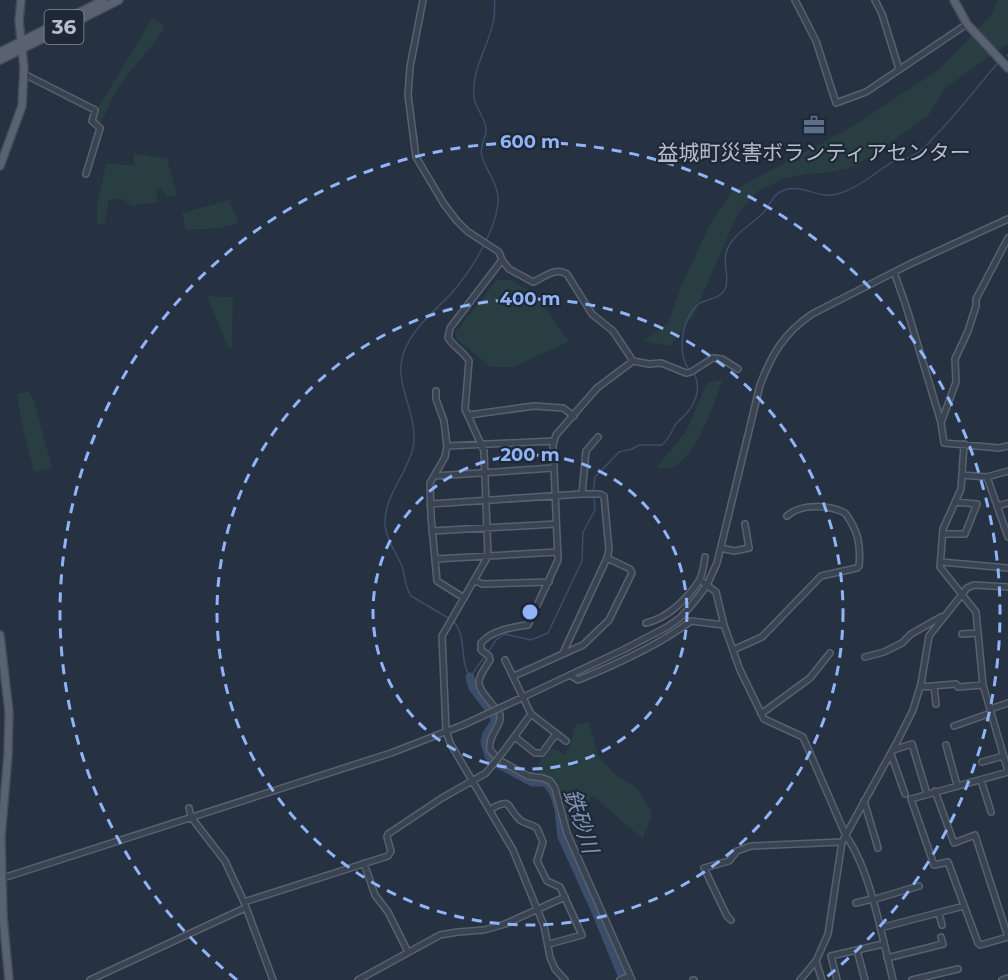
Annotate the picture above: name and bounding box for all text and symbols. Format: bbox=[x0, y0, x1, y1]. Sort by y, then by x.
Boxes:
road number: 36 bbox=[44, 10, 84, 44]
office icon: 益城町災害ボランティアセンター bbox=[802, 113, 826, 137]
text: 600 m bbox=[500, 131, 560, 153]
place label: 益城町災害ボランティアセンター bbox=[657, 140, 971, 165]
text: 400 m bbox=[500, 288, 560, 310]
text: 200 m bbox=[500, 444, 560, 466]
centre of rings bbox=[520, 602, 540, 622]
water label: 鉄砂川 bbox=[558, 785, 605, 858]

